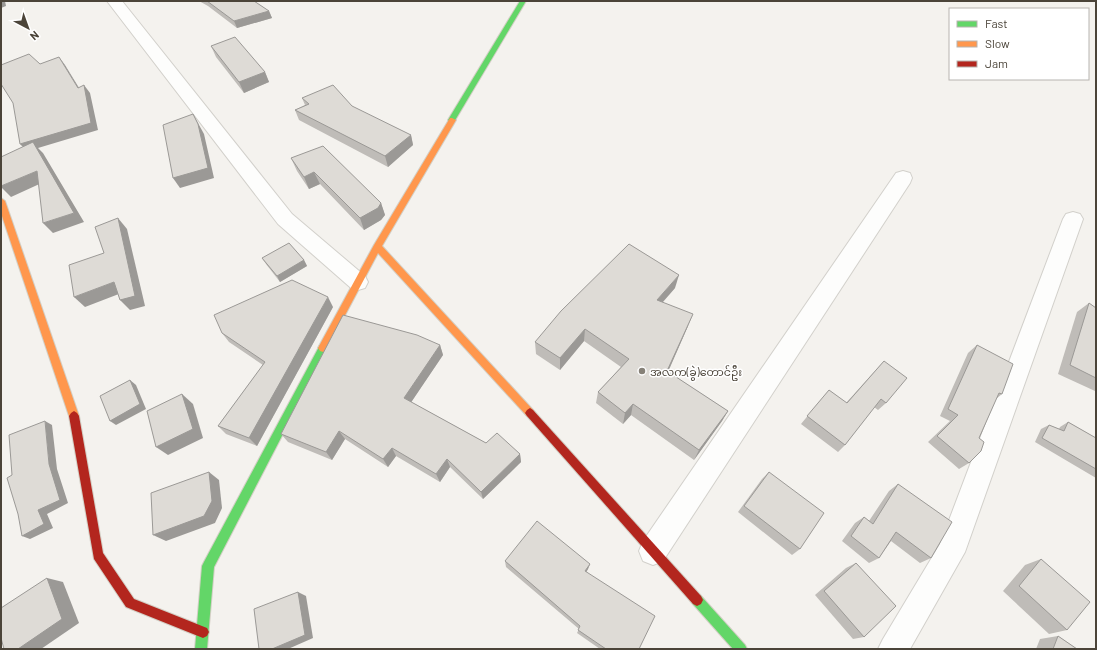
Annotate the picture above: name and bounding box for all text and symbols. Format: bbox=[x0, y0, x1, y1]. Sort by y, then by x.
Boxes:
north arrow bbox=[8, 8, 48, 48]
legend bbox=[949, 8, 1089, 80]
text: Fast bbox=[985, 16, 1008, 30]
text: N bbox=[28, 29, 42, 43]
text: Slow bbox=[985, 36, 1010, 50]
text: Jam bbox=[985, 56, 1008, 70]
place label: အလက(ခွဲ)တောင်ဦး bbox=[650, 365, 742, 381]
marker: အလက(ခွဲ)တောင်ဦး bbox=[637, 366, 647, 376]

